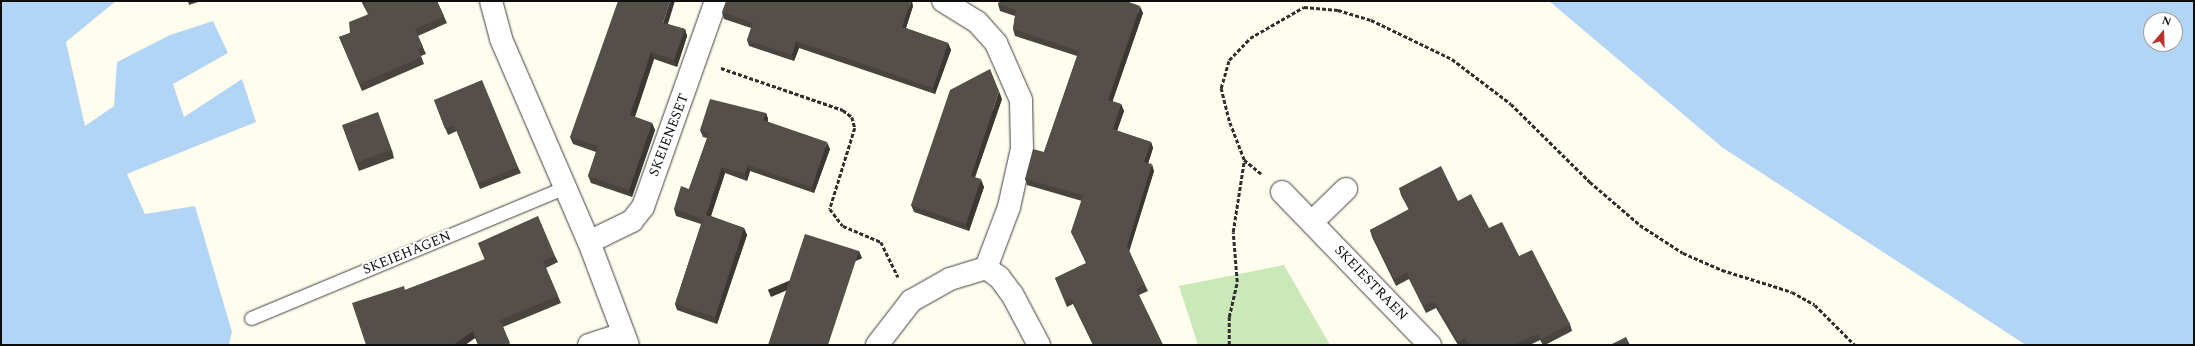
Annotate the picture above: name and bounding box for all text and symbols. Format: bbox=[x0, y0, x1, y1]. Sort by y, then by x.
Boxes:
north arrow bbox=[2143, 12, 2183, 52]
text: N bbox=[2160, 12, 2174, 31]
street label: SKEIENESET bbox=[645, 91, 693, 179]
street label: SKEIEHAGEN bbox=[360, 228, 454, 278]
street label: SKEIESTRAEN bbox=[1331, 242, 1411, 324]

